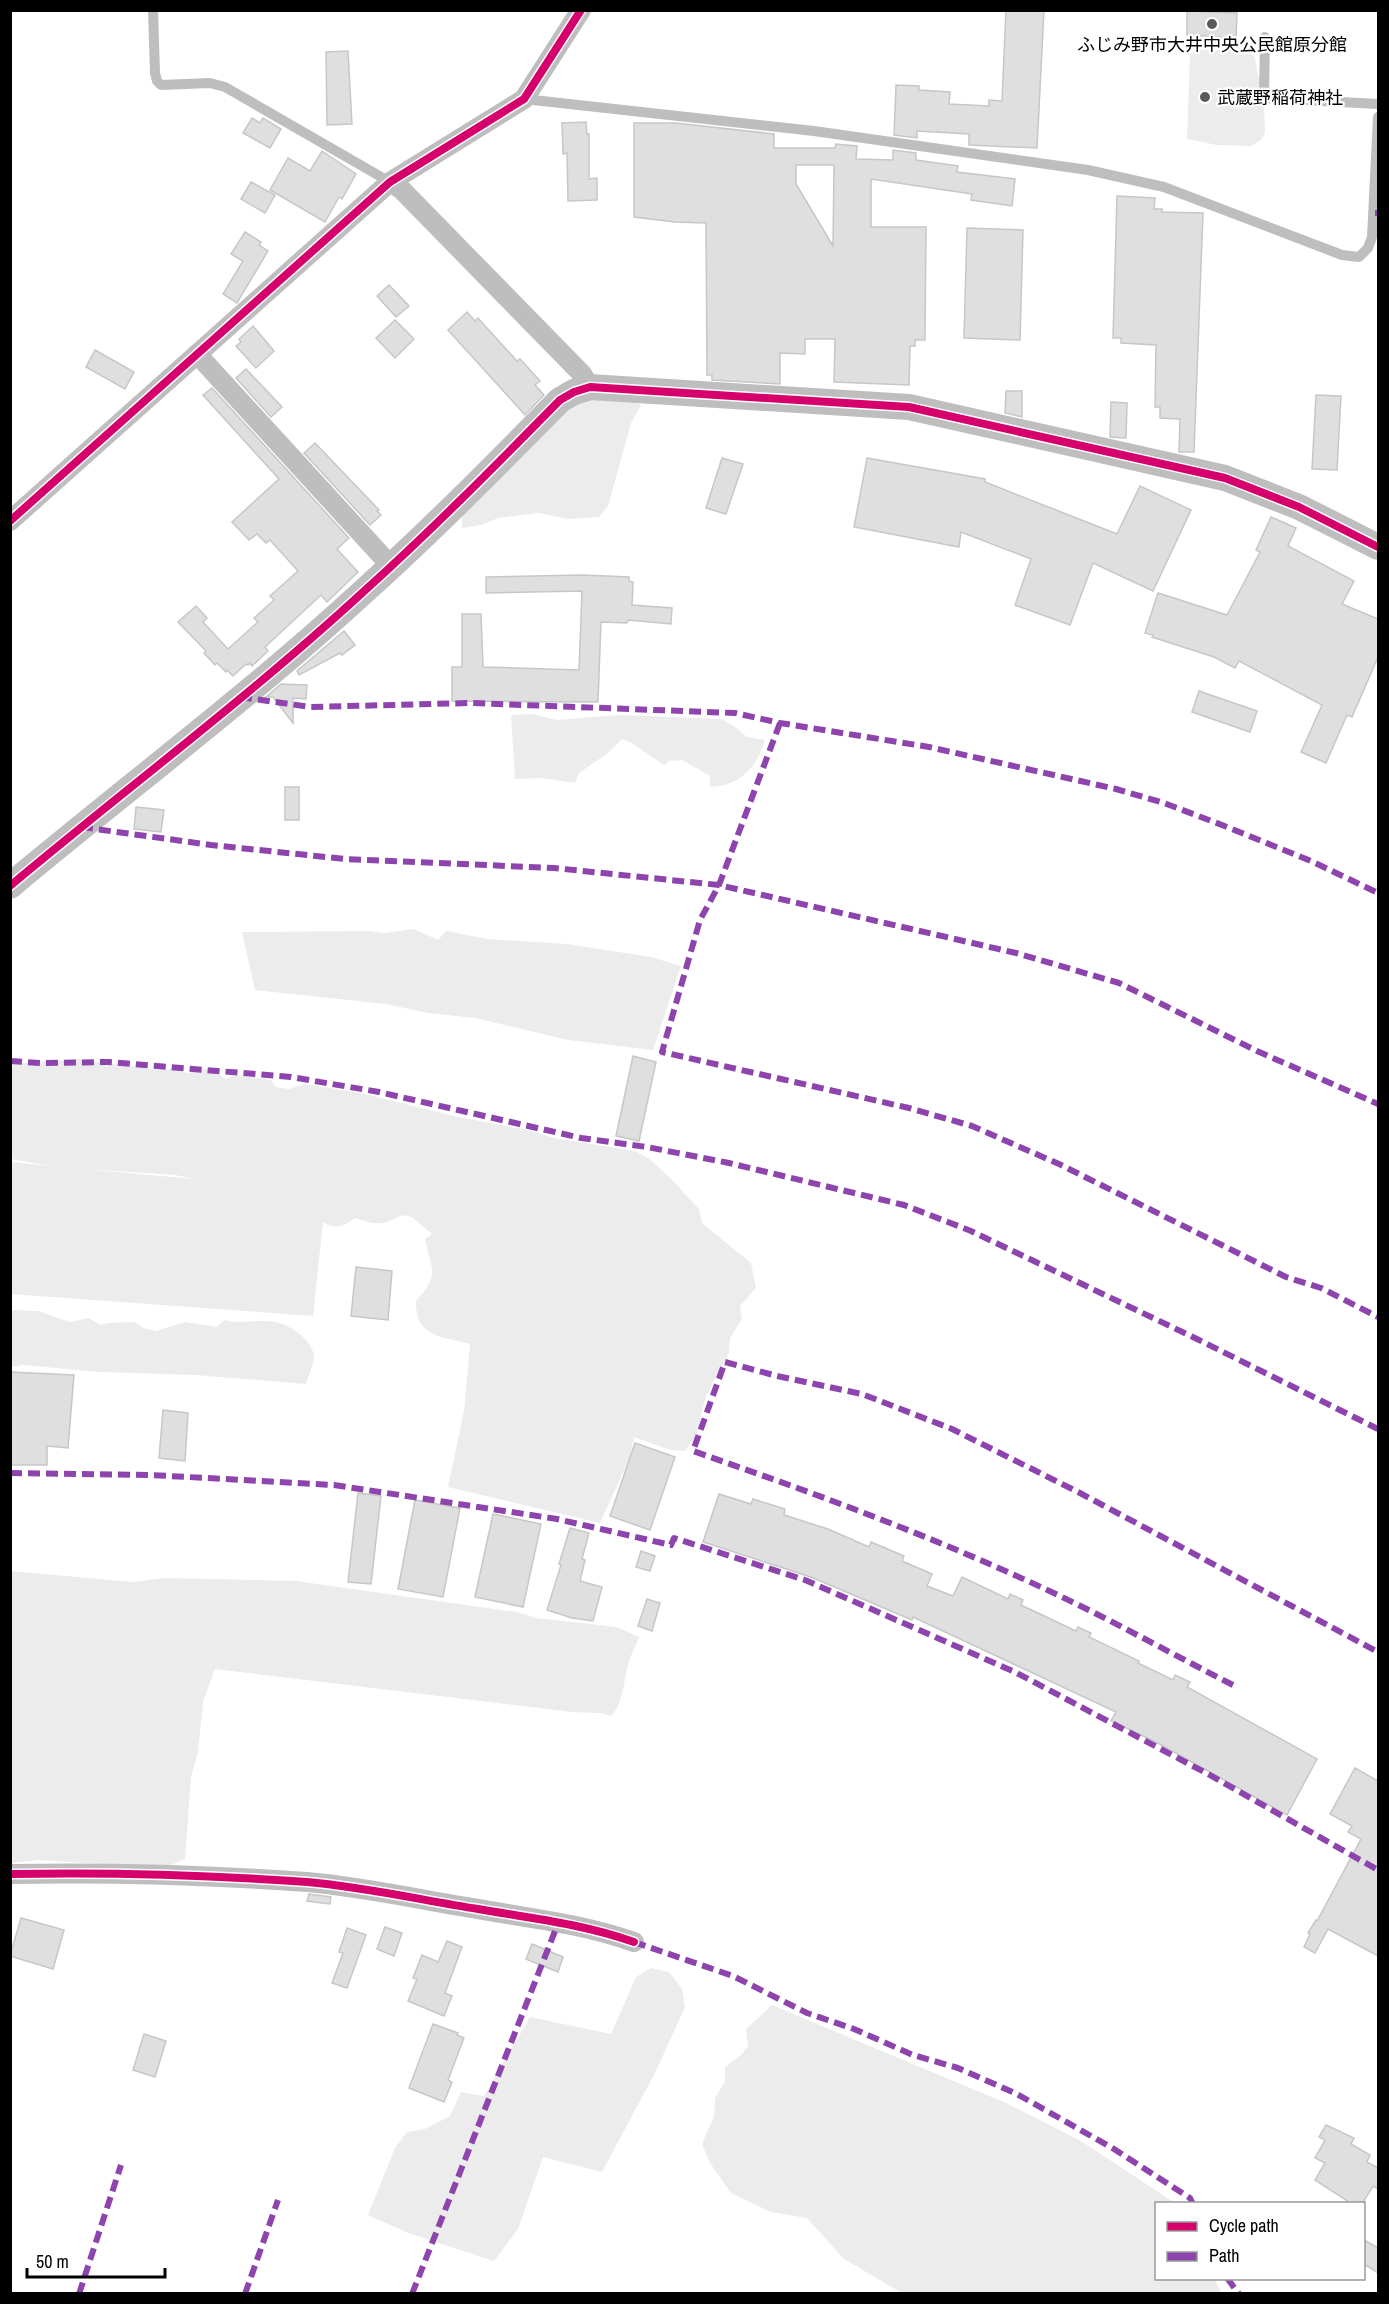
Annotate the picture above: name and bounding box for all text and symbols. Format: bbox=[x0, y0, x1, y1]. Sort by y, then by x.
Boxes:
marker: ふじみ野市大井中央公民館原分館 bbox=[1205, 17, 1219, 31]
place label: ふじみ野市大井中央公民館原分館 bbox=[1077, 32, 1347, 57]
place label: 武蔵野稲荷神社 bbox=[1217, 85, 1343, 110]
marker: 武蔵野稲荷神社 bbox=[1198, 90, 1212, 104]
legend bbox=[1155, 2202, 1365, 2280]
text: Cycle path bbox=[1209, 2213, 1279, 2238]
scale bar bbox=[27, 2241, 165, 2279]
text: Path bbox=[1209, 2243, 1239, 2268]
text: 50 m bbox=[36, 2249, 69, 2274]

